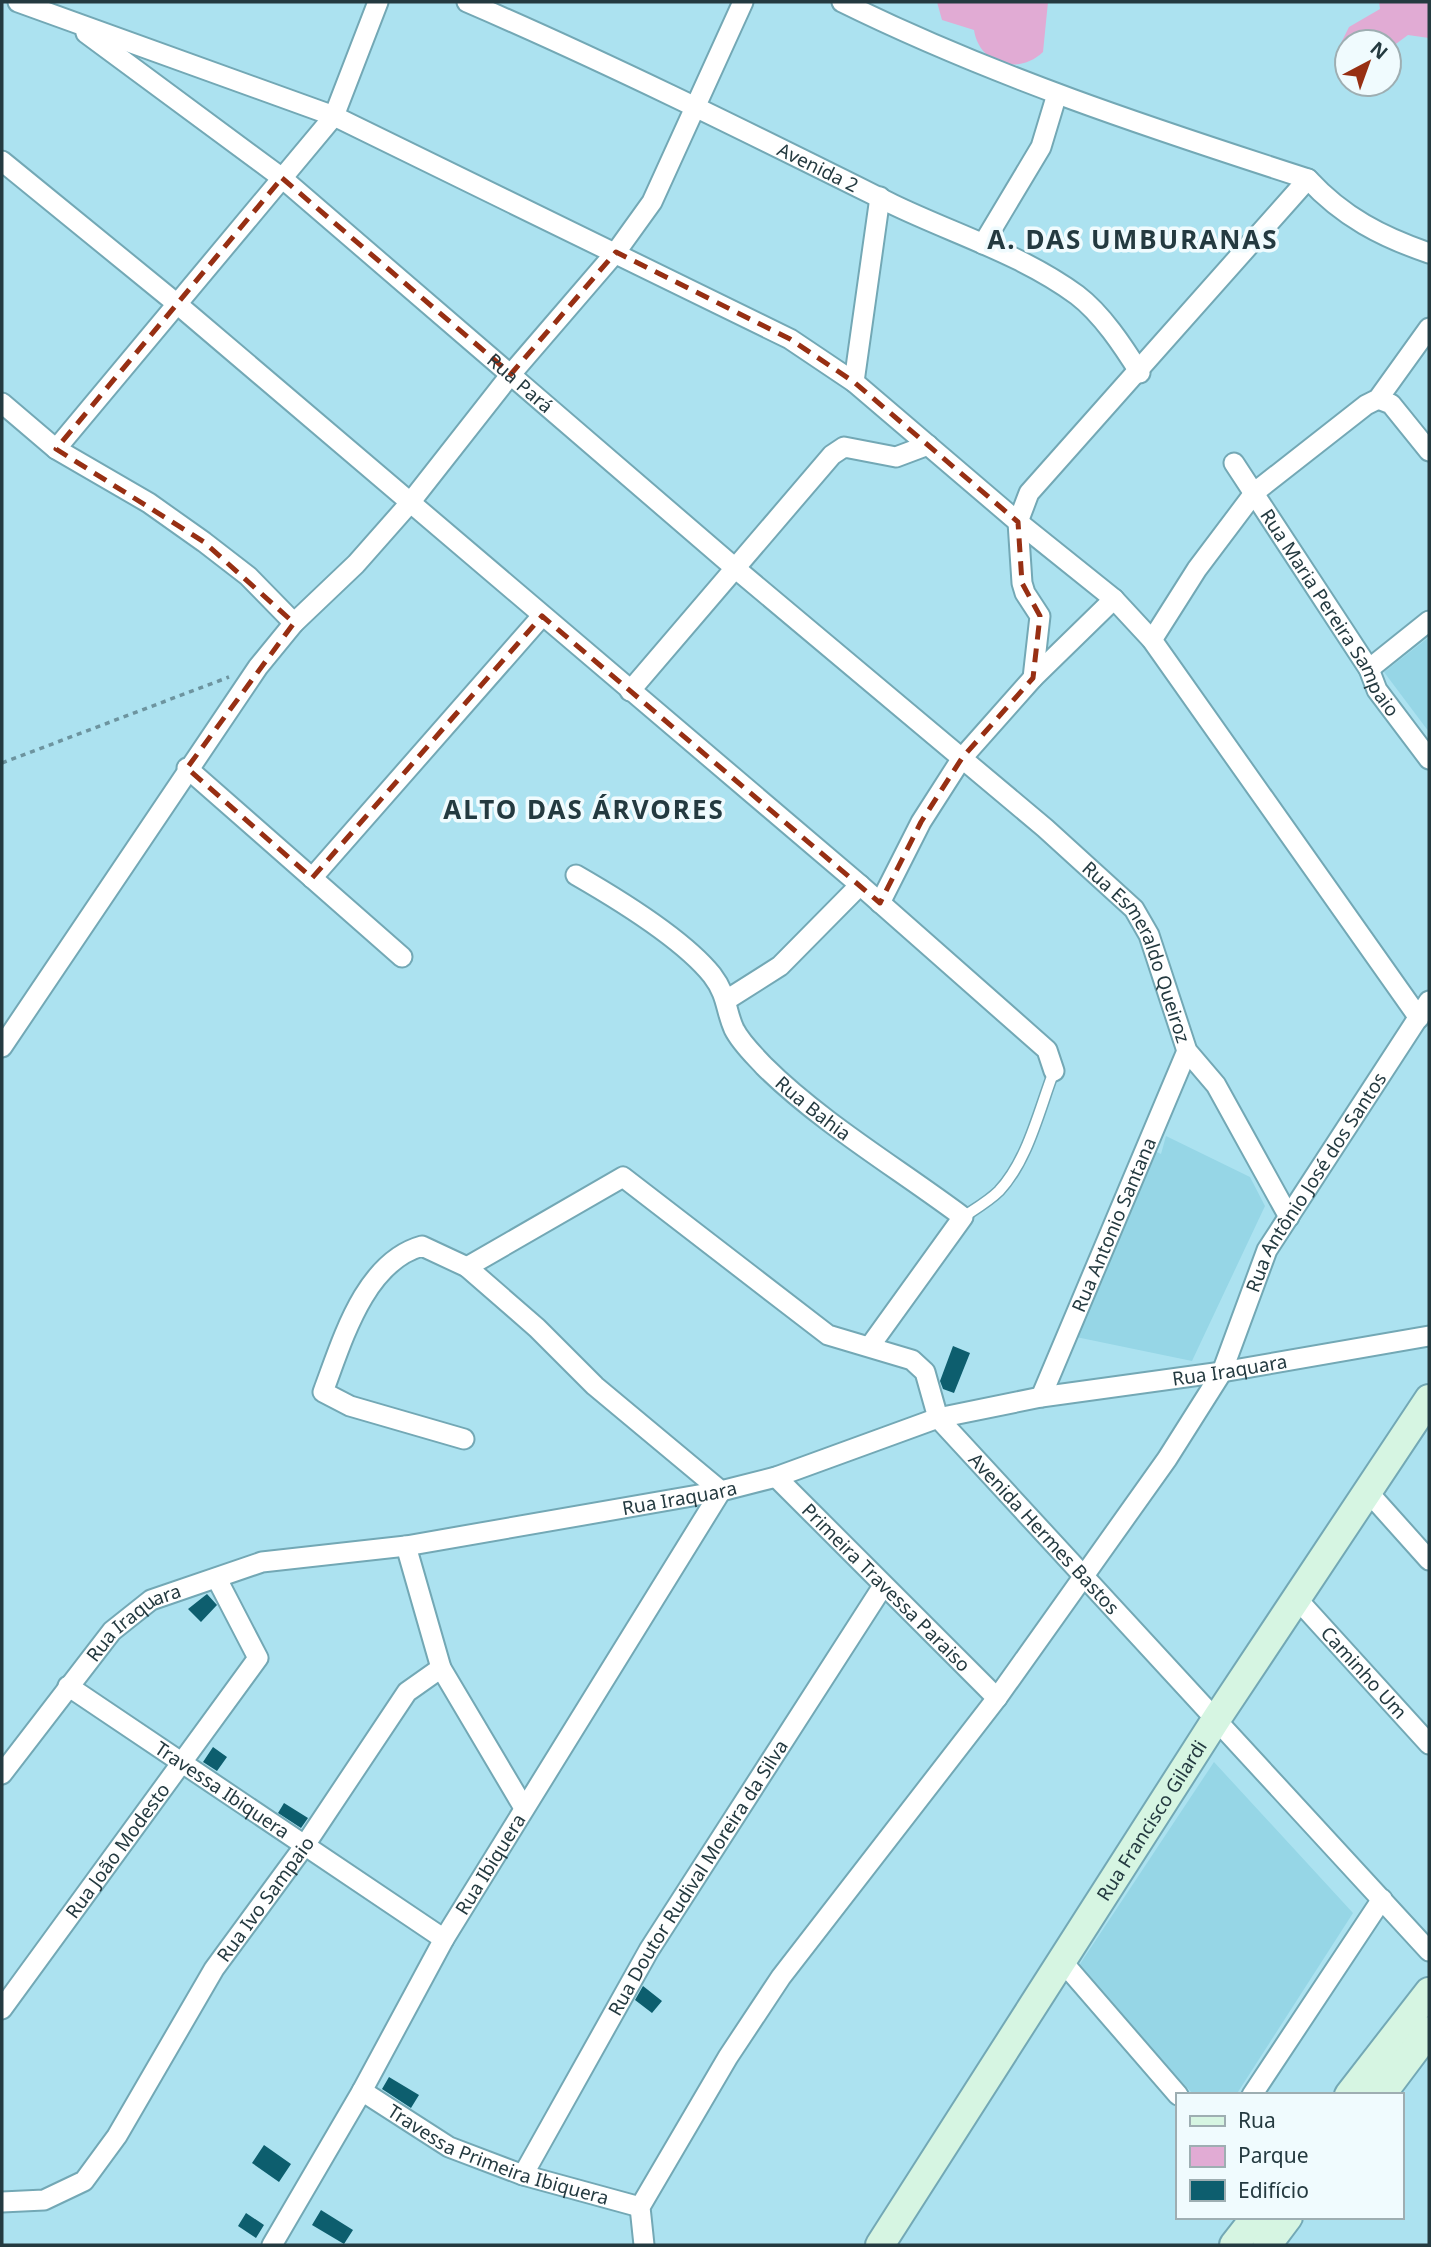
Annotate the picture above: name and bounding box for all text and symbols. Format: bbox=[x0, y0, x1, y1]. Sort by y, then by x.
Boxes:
north arrow bbox=[1333, 28, 1403, 98]
text: N bbox=[1365, 35, 1394, 65]
street label: Avenida 2 bbox=[773, 136, 863, 198]
district label: A. DAS UMBURANAS bbox=[987, 221, 1279, 257]
street label: Rua Pará bbox=[481, 347, 559, 419]
street label: Rua Maria Pereira Sampaio bbox=[1254, 504, 1405, 722]
district label: ALTO DAS ÁRVORES bbox=[443, 791, 725, 827]
street label: Rua Esmeraldo Queiroz bbox=[1077, 855, 1196, 1046]
street label: Rua Antônio José dos Santos bbox=[1240, 1067, 1392, 1296]
street label: Rua Bahia bbox=[770, 1070, 856, 1146]
street label: Rua Antonio Santana bbox=[1065, 1133, 1162, 1316]
street label: Rua Iraquara bbox=[1170, 1348, 1289, 1392]
street label: Avenida Hermes Bastos bbox=[963, 1447, 1125, 1620]
street label: Rua Iraquara bbox=[620, 1475, 740, 1521]
street label: Primeira Travessa Paraiso bbox=[796, 1497, 976, 1677]
street label: Rua Iraquara bbox=[80, 1578, 184, 1667]
street label: Caminho Um bbox=[1315, 1620, 1413, 1725]
street label: Travessa Ibiquera bbox=[150, 1735, 295, 1845]
street label: Rua Doutor Rudival Moreira da Silva bbox=[602, 1735, 794, 2020]
street label: Rua Francisco Gilardi bbox=[1090, 1735, 1213, 1906]
street label: Rua João Modesto bbox=[59, 1778, 176, 1924]
street label: Rua Ibiquera bbox=[449, 1809, 531, 1920]
street label: Rua Ivo Sampaio bbox=[211, 1831, 320, 1967]
legend bbox=[1176, 2093, 1403, 2219]
street label: Travessa Primeira Ibiquera bbox=[383, 2098, 612, 2211]
text: Rua bbox=[1238, 2106, 1276, 2134]
text: Parque bbox=[1238, 2141, 1308, 2169]
text: Edifício bbox=[1238, 2176, 1309, 2204]

